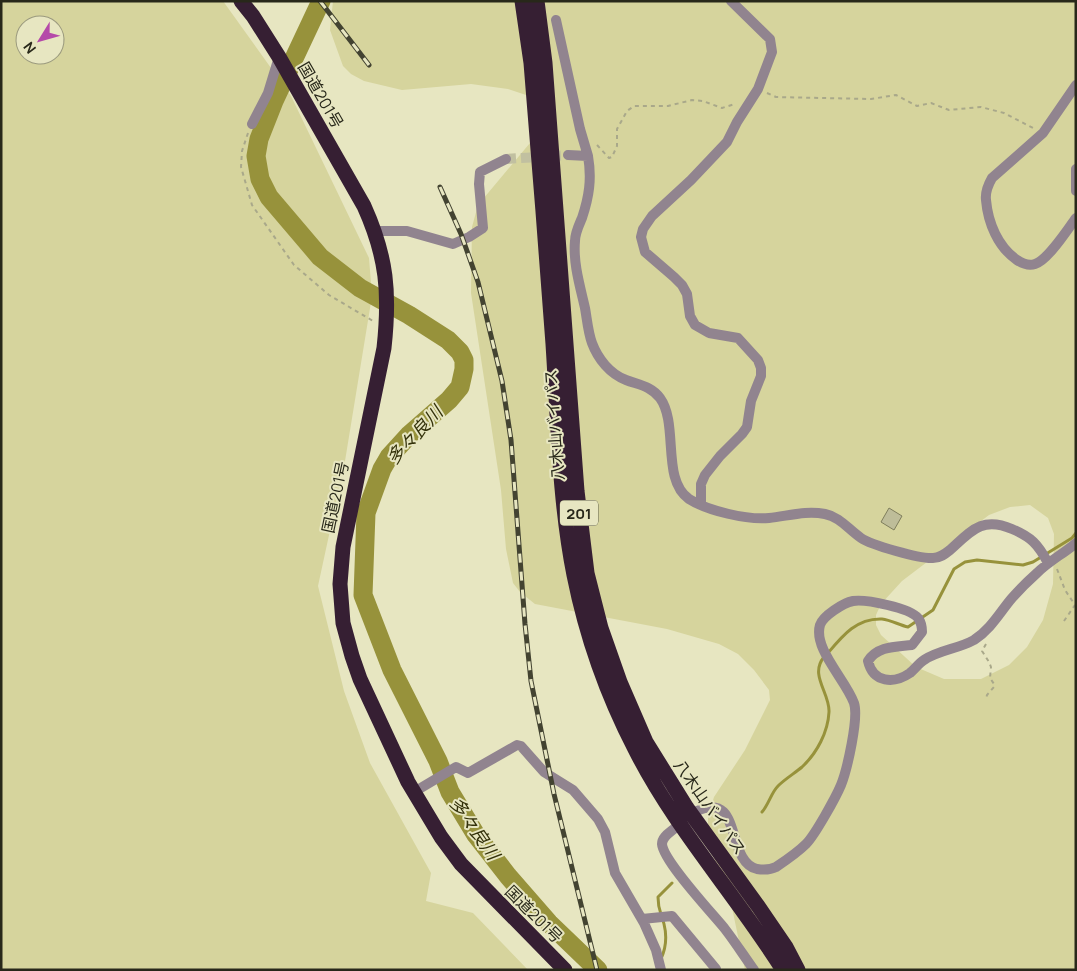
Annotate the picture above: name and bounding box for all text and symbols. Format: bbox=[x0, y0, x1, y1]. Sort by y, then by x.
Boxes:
north arrow bbox=[15, 15, 65, 65]
text: N bbox=[19, 38, 40, 58]
street label: 国道201号 bbox=[293, 58, 349, 132]
street label: 八木山バイパス bbox=[539, 369, 569, 481]
water label: 多々良川 bbox=[381, 399, 449, 470]
street label: 国道201号 bbox=[317, 459, 353, 535]
road number: 201 bbox=[560, 500, 598, 526]
street label: 八木山バイパス bbox=[669, 755, 751, 859]
water label: 多々良川 bbox=[445, 792, 507, 866]
street label: 国道201号 bbox=[500, 880, 568, 948]

